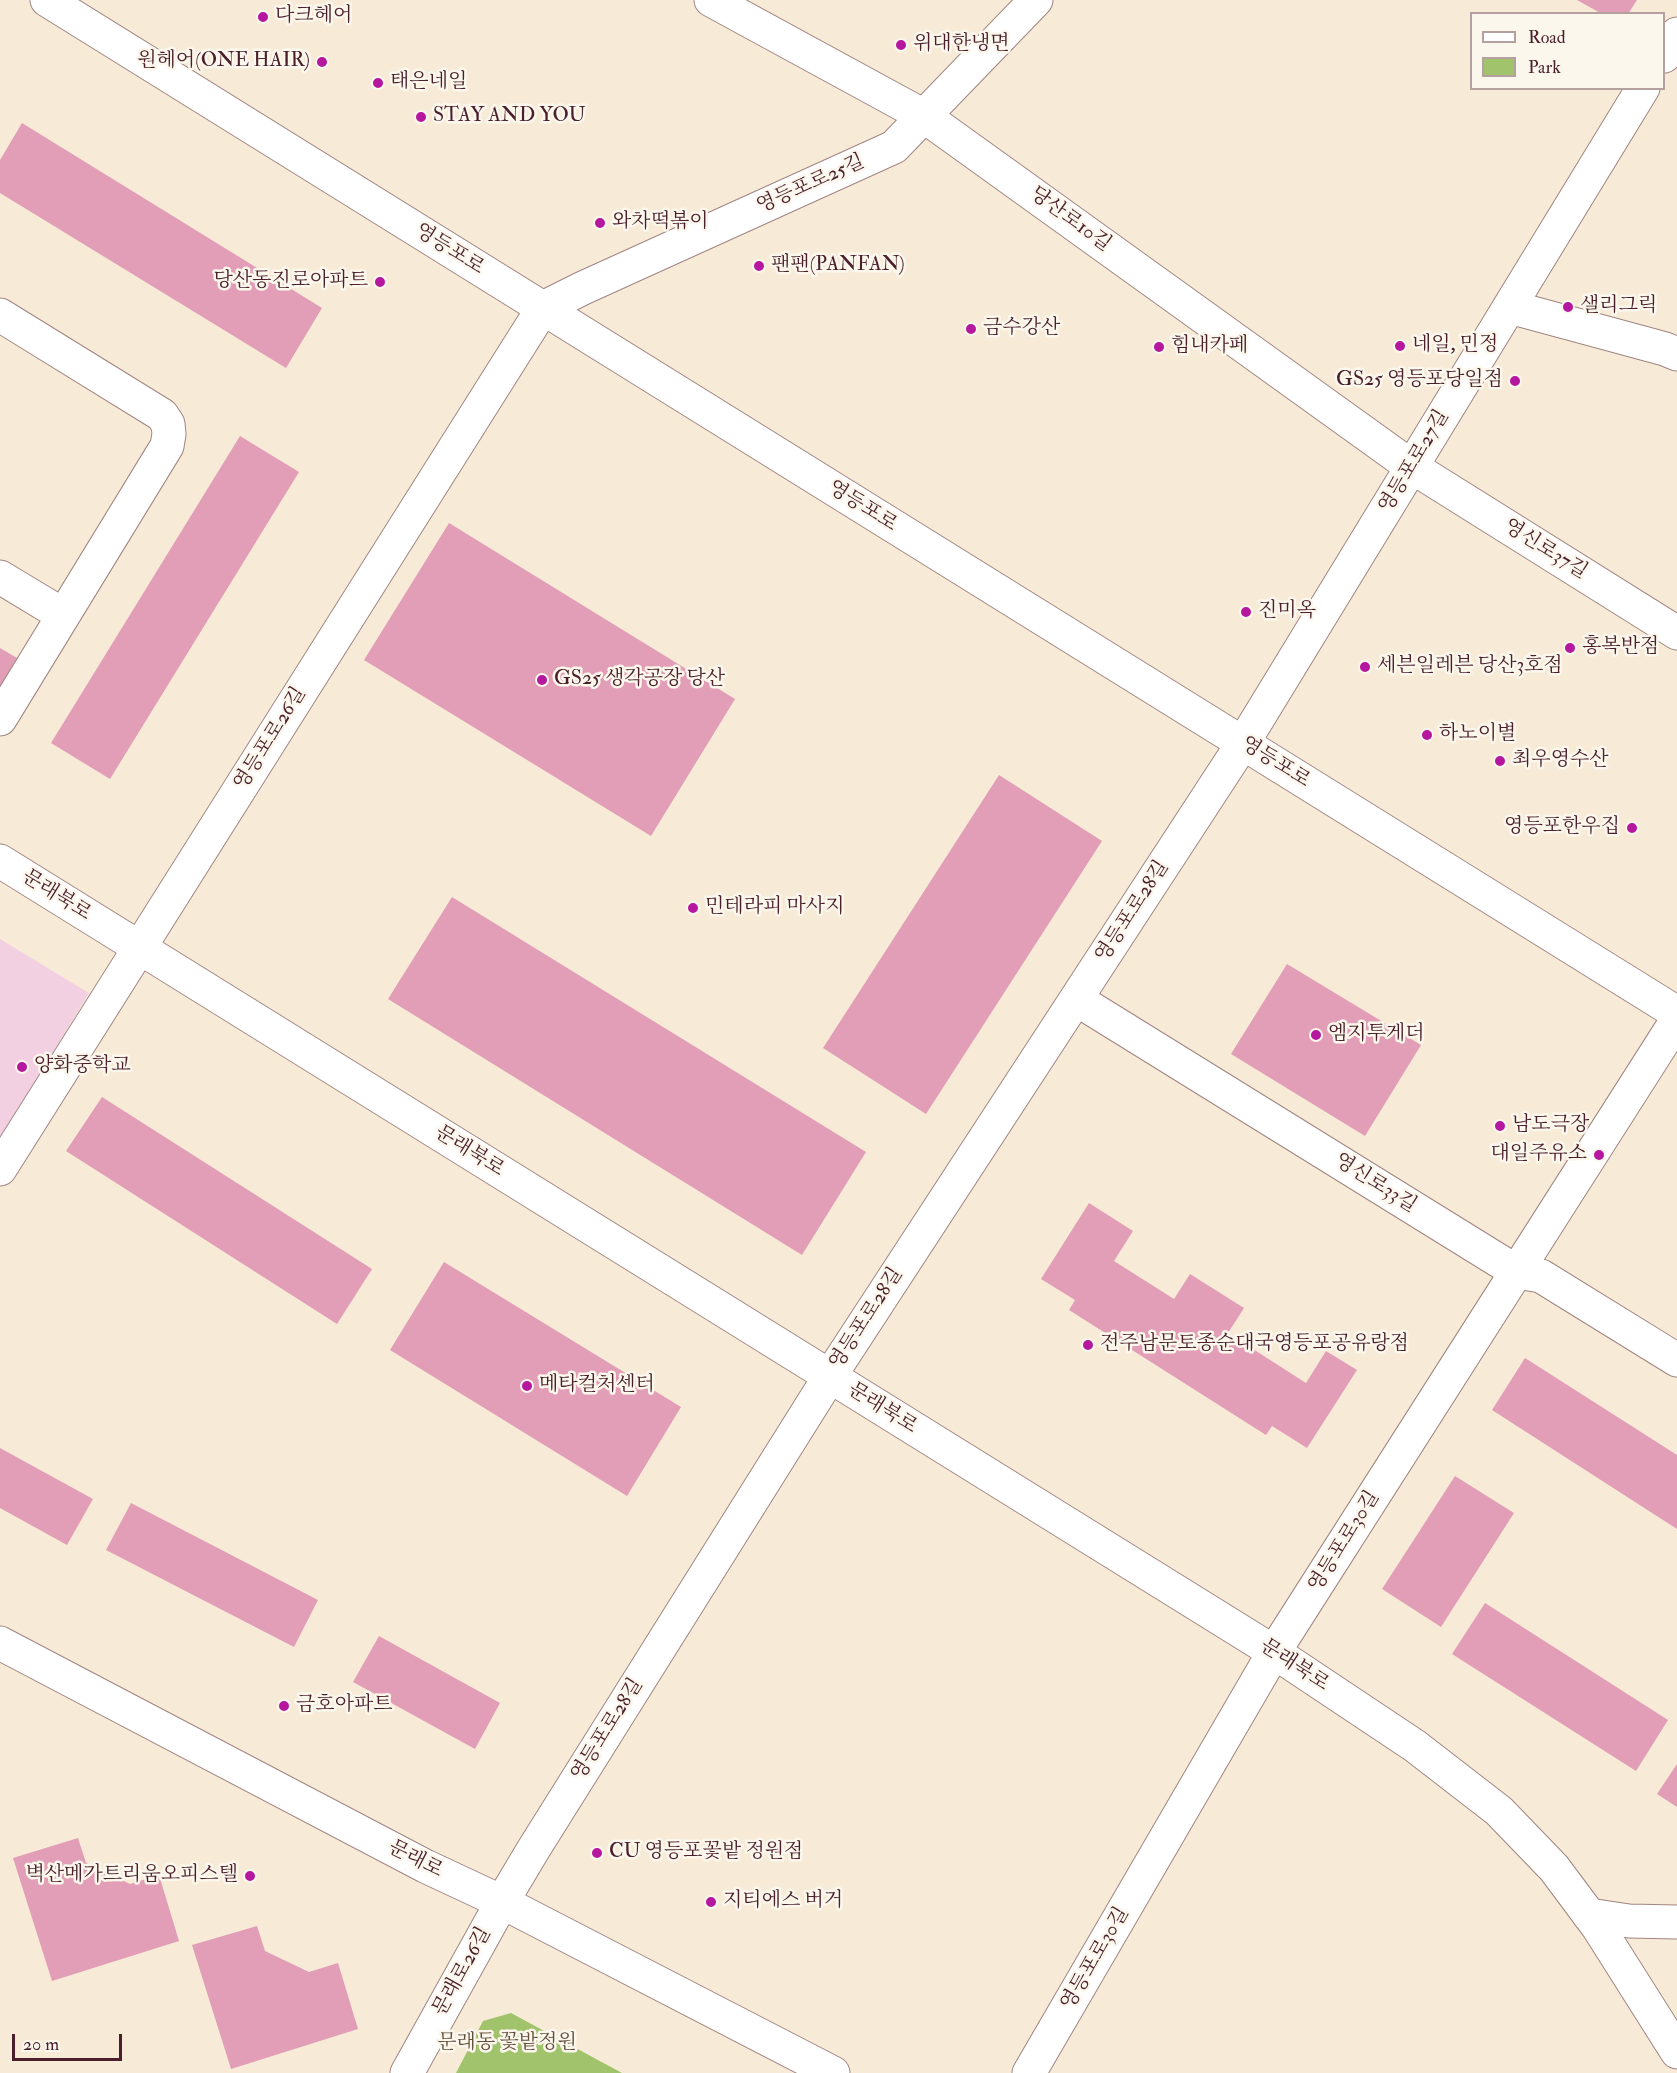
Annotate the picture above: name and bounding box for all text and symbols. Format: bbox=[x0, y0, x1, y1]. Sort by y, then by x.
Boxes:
place label: 다크헤어 bbox=[275, 5, 352, 29]
marker: 다크헤어 bbox=[256, 10, 270, 24]
legend bbox=[1470, 12, 1665, 90]
text: Road bbox=[1528, 26, 1566, 49]
place label: 위대한냉면 bbox=[913, 33, 1010, 57]
marker: 위대한냉면 bbox=[894, 38, 908, 52]
place label: 원헤어(ONE HAIR) bbox=[137, 50, 310, 74]
marker: 원헤어(ONE HAIR) bbox=[315, 55, 329, 69]
text: Park bbox=[1528, 56, 1561, 79]
place label: 태은네일 bbox=[390, 71, 467, 95]
marker: 태은네일 bbox=[371, 76, 385, 90]
place label: STAY AND YOU bbox=[433, 105, 585, 129]
marker: STAY AND YOU bbox=[414, 110, 428, 124]
street label: 영등포로25길 bbox=[753, 151, 869, 219]
street label: 당산로10길 bbox=[1025, 183, 1115, 257]
place label: 와차떡볶이 bbox=[612, 211, 709, 235]
marker: 와차떡볶이 bbox=[593, 216, 607, 230]
street label: 영등포로 bbox=[410, 219, 488, 281]
place label: 팬팬(PANFAN) bbox=[771, 254, 905, 278]
marker: 팬팬(PANFAN) bbox=[752, 259, 766, 273]
place label: 당산동진로아파트 bbox=[213, 270, 368, 294]
marker: 당산동진로아파트 bbox=[373, 275, 387, 289]
place label: 샐리그릭 bbox=[1580, 295, 1657, 319]
marker: 샐리그릭 bbox=[1561, 300, 1575, 314]
place label: 금수강산 bbox=[983, 317, 1060, 341]
marker: 금수강산 bbox=[964, 322, 978, 336]
place label: 네일, 민정 bbox=[1412, 334, 1498, 358]
place label: 힘내카페 bbox=[1171, 335, 1248, 359]
marker: 네일, 민정 bbox=[1393, 339, 1407, 353]
marker: 힘내카페 bbox=[1152, 340, 1166, 354]
place label: GS25 영등포당일점 bbox=[1336, 369, 1503, 393]
marker: GS25 영등포당일점 bbox=[1508, 374, 1522, 388]
street label: 영등포로27길 bbox=[1375, 406, 1455, 518]
street label: 영등포로 bbox=[823, 476, 901, 538]
street label: 영신로37길 bbox=[1499, 515, 1591, 585]
place label: 진미옥 bbox=[1258, 600, 1316, 624]
marker: 진미옥 bbox=[1239, 605, 1253, 619]
place label: 홍복반점 bbox=[1582, 636, 1659, 660]
marker: 홍복반점 bbox=[1563, 641, 1577, 655]
place label: 세븐일레븐 당산3호점 bbox=[1377, 655, 1563, 679]
marker: 세븐일레븐 당산3호점 bbox=[1358, 660, 1372, 674]
place label: GS25 생각공장 당산 bbox=[554, 668, 725, 692]
marker: GS25 생각공장 당산 bbox=[535, 673, 549, 687]
street label: 영등포로26길 bbox=[230, 683, 312, 795]
place label: 하노이별 bbox=[1439, 723, 1516, 747]
marker: 하노이별 bbox=[1420, 728, 1434, 742]
street label: 영등포로 bbox=[1236, 732, 1314, 794]
place label: 최우영수산 bbox=[1512, 749, 1609, 773]
marker: 최우영수산 bbox=[1493, 754, 1507, 768]
place label: 영등포한우집 bbox=[1504, 816, 1620, 840]
marker: 영등포한우집 bbox=[1625, 821, 1639, 835]
street label: 영등포로28길 bbox=[1091, 857, 1175, 967]
street label: 문래북로 bbox=[17, 865, 95, 927]
place label: 민테라피 마사지 bbox=[705, 896, 844, 920]
marker: 민테라피 마사지 bbox=[686, 901, 700, 915]
place label: 엠지투게더 bbox=[1328, 1023, 1425, 1047]
marker: 엠지투게더 bbox=[1309, 1028, 1323, 1042]
place label: 양화중학교 bbox=[34, 1055, 131, 1079]
marker: 양화중학교 bbox=[15, 1060, 29, 1074]
place label: 남도극장 bbox=[1512, 1114, 1589, 1138]
marker: 남도극장 bbox=[1493, 1119, 1507, 1133]
street label: 문래북로 bbox=[430, 1121, 508, 1183]
place label: 대일주유소 bbox=[1490, 1143, 1587, 1167]
marker: 대일주유소 bbox=[1592, 1148, 1606, 1162]
street label: 영신로33길 bbox=[1329, 1149, 1421, 1219]
street label: 영등포로28길 bbox=[825, 1264, 909, 1374]
place label: 전주남문토종순대국영등포공유랑점 bbox=[1100, 1333, 1409, 1357]
marker: 전주남문토종순대국영등포공유랑점 bbox=[1081, 1338, 1095, 1352]
place label: 메타컬처센터 bbox=[539, 1374, 655, 1398]
street label: 문래북로 bbox=[843, 1378, 921, 1440]
marker: 메타컬처센터 bbox=[520, 1379, 534, 1393]
street label: 영등포로30길 bbox=[1304, 1487, 1386, 1597]
street label: 문래북로 bbox=[1255, 1635, 1333, 1697]
street label: 영등포로28길 bbox=[567, 1674, 649, 1786]
place label: 금호아파트 bbox=[296, 1694, 393, 1718]
marker: 금호아파트 bbox=[277, 1699, 291, 1713]
street label: 문래로 bbox=[384, 1836, 446, 1884]
place label: CU 영등포꽃밭 정원점 bbox=[609, 1841, 803, 1865]
marker: CU 영등포꽃밭 정원점 bbox=[590, 1846, 604, 1860]
place label: 벽산메가트리움오피스텔 bbox=[25, 1864, 238, 1888]
marker: 벽산메가트리움오피스텔 bbox=[243, 1869, 257, 1883]
place label: 지티에스 버거 bbox=[723, 1890, 843, 1914]
marker: 지티에스 버거 bbox=[704, 1895, 718, 1909]
street label: 영등포로30길 bbox=[1057, 1903, 1135, 2015]
street label: 문래로26길 bbox=[429, 1924, 497, 2020]
scale bar bbox=[15, 2022, 124, 2060]
park label: 문래동 꽃밭정원 bbox=[437, 2032, 577, 2056]
text: 20 m bbox=[23, 2033, 59, 2056]

